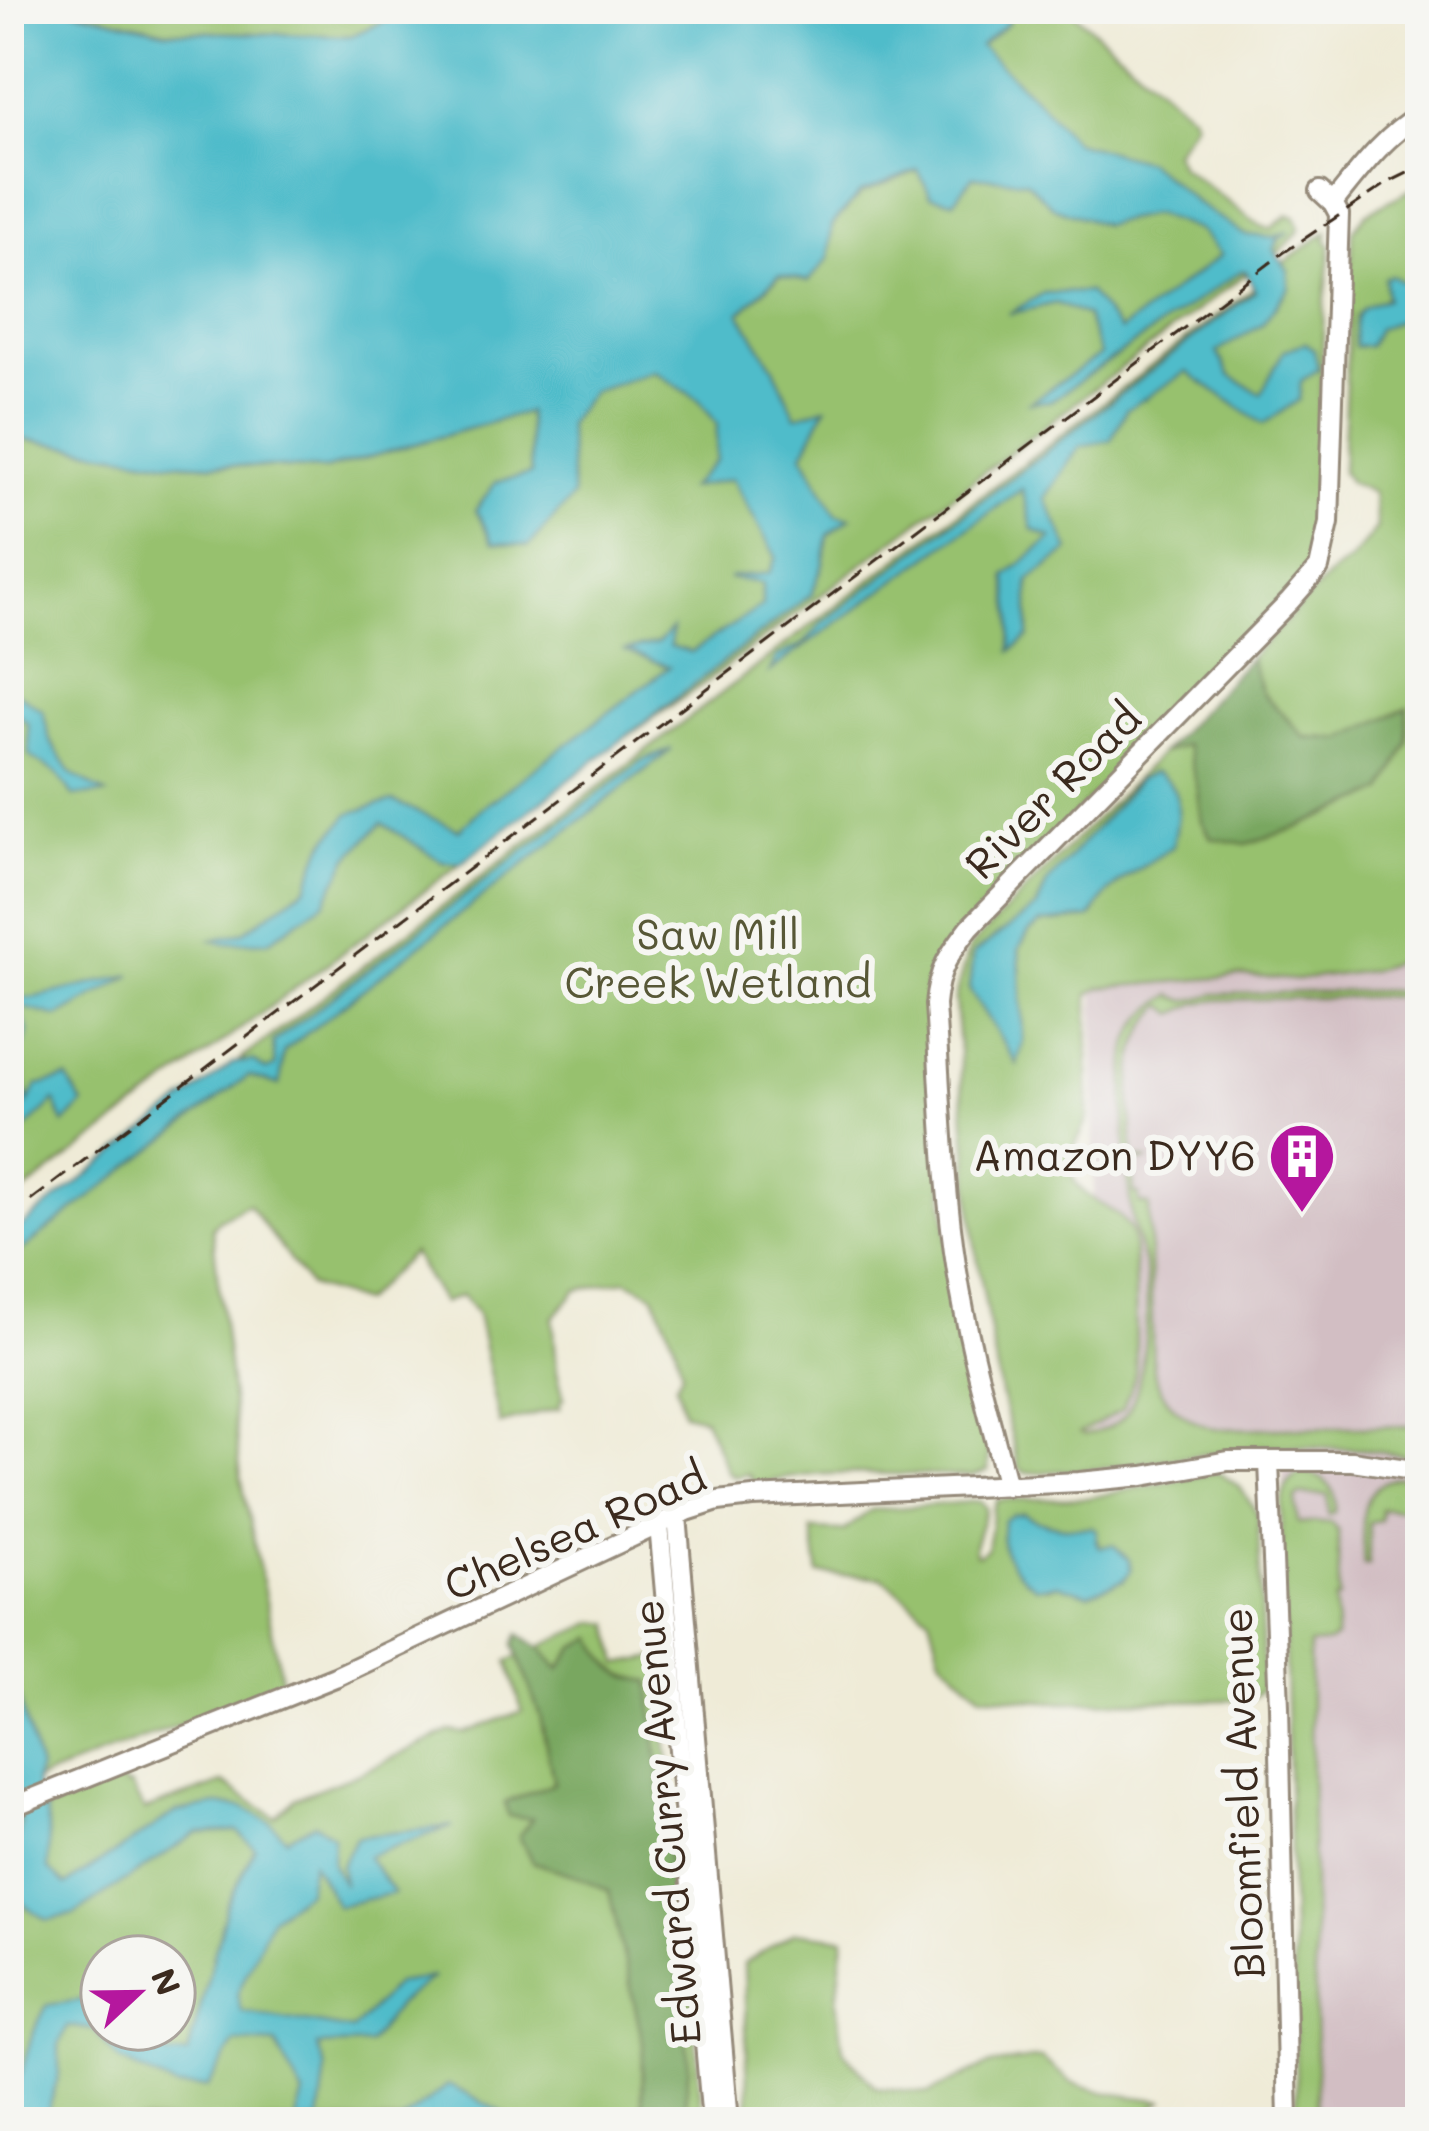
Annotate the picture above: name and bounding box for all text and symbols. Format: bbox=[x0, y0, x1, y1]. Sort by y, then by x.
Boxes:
street label: River Road bbox=[952, 690, 1152, 890]
park label: Saw Mill Creek Wetland bbox=[565, 906, 871, 1009]
building icon: Amazon DYY6 bbox=[1267, 1121, 1337, 1215]
place label: Amazon DYY6 bbox=[973, 1127, 1256, 1182]
street label: Chelsea Road bbox=[435, 1447, 714, 1612]
street label: Edward Curry Avenue bbox=[619, 1597, 712, 2047]
street label: Bloomfield Avenue bbox=[1208, 1607, 1275, 1979]
north arrow bbox=[78, 1933, 198, 2053]
text: N bbox=[143, 1962, 192, 2001]

